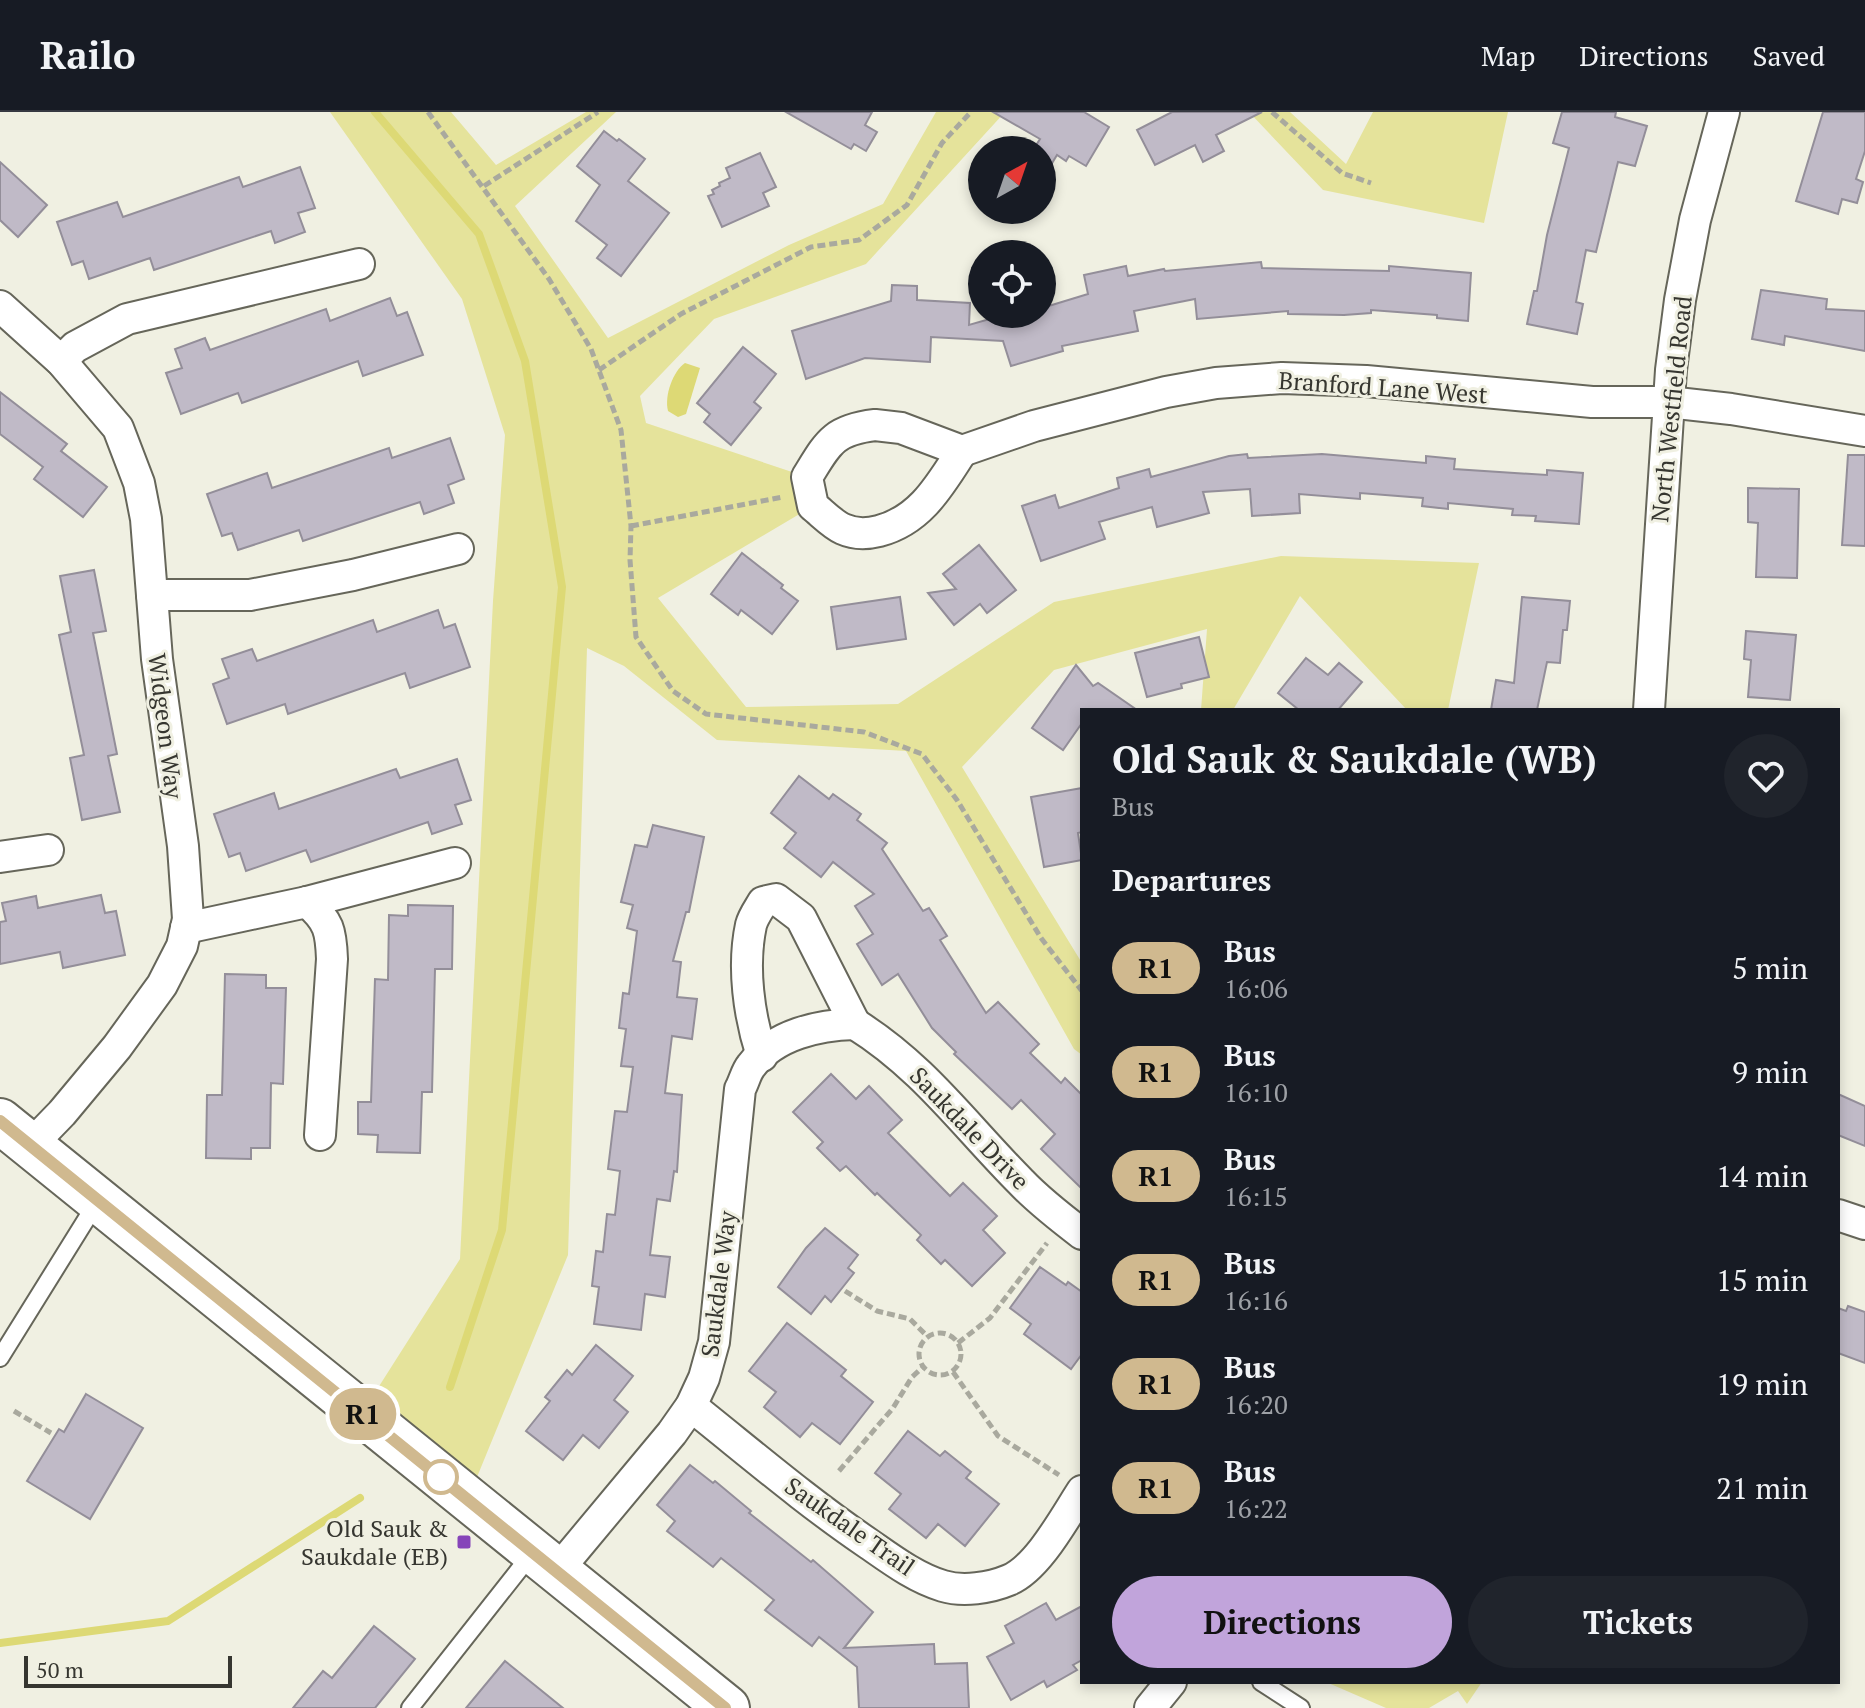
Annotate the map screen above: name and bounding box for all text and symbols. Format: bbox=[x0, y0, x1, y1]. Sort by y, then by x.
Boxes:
text: Railo bbox=[40, 30, 135, 80]
text: Map bbox=[1481, 37, 1535, 74]
text: Directions bbox=[1579, 37, 1709, 74]
text: Saved bbox=[1753, 37, 1825, 74]
north arrow bbox=[968, 136, 1056, 224]
map controls bbox=[968, 136, 1056, 328]
button: locate bbox=[968, 240, 1056, 328]
street label: North Westfield Road bbox=[1643, 294, 1699, 524]
street label: Branford Lane West bbox=[1277, 364, 1489, 410]
street label: Widgeon Way bbox=[141, 652, 191, 801]
text: Old Sauk & Saukdale (WB) bbox=[1112, 734, 1597, 784]
button: heart bbox=[1724, 734, 1808, 818]
text: Bus bbox=[1112, 789, 1154, 823]
text: Departures bbox=[1112, 860, 1271, 900]
text: Bus bbox=[1224, 931, 1276, 971]
text: 5 min bbox=[1732, 948, 1808, 988]
text: R1 bbox=[1138, 949, 1174, 986]
text: 16:06 bbox=[1224, 971, 1288, 1005]
text: Bus bbox=[1224, 1035, 1276, 1075]
text: 9 min bbox=[1732, 1052, 1808, 1092]
text: R1 bbox=[1138, 1053, 1174, 1090]
street label: Saukdale Drive bbox=[903, 1060, 1037, 1196]
text: 16:10 bbox=[1224, 1075, 1288, 1109]
text: Bus bbox=[1224, 1139, 1276, 1179]
text: 14 min bbox=[1716, 1156, 1808, 1196]
text: R1 bbox=[1138, 1157, 1174, 1194]
text: 16:15 bbox=[1224, 1179, 1288, 1213]
street label: Saukdale Way bbox=[693, 1208, 743, 1359]
text: Bus bbox=[1224, 1243, 1276, 1283]
text: 15 min bbox=[1716, 1260, 1808, 1300]
text: R1 bbox=[1138, 1261, 1174, 1298]
text: 16:16 bbox=[1224, 1283, 1288, 1317]
text: Bus bbox=[1224, 1347, 1276, 1387]
text: 19 min bbox=[1716, 1364, 1808, 1404]
text: R1 bbox=[1138, 1365, 1174, 1402]
text: 16:20 bbox=[1224, 1387, 1288, 1421]
line badge: R1 bbox=[327, 1388, 399, 1440]
text: R1 bbox=[345, 1395, 381, 1432]
text: Bus bbox=[1224, 1451, 1276, 1491]
unlabelled marker bbox=[424, 1460, 458, 1494]
text: 21 min bbox=[1716, 1468, 1808, 1508]
street label: Saukdale Trail bbox=[779, 1469, 921, 1583]
text: R1 bbox=[1138, 1469, 1174, 1506]
text: 16:22 bbox=[1224, 1491, 1288, 1525]
place label: Old Sauk & Saukdale (EB) bbox=[301, 1512, 448, 1572]
marker: Old Sauk & Saukdale (EB) bbox=[455, 1533, 473, 1551]
button: Directions bbox=[1112, 1576, 1452, 1668]
button: Tickets bbox=[1468, 1576, 1808, 1668]
scale bar bbox=[24, 1652, 232, 1688]
text: 50 m bbox=[36, 1655, 84, 1684]

